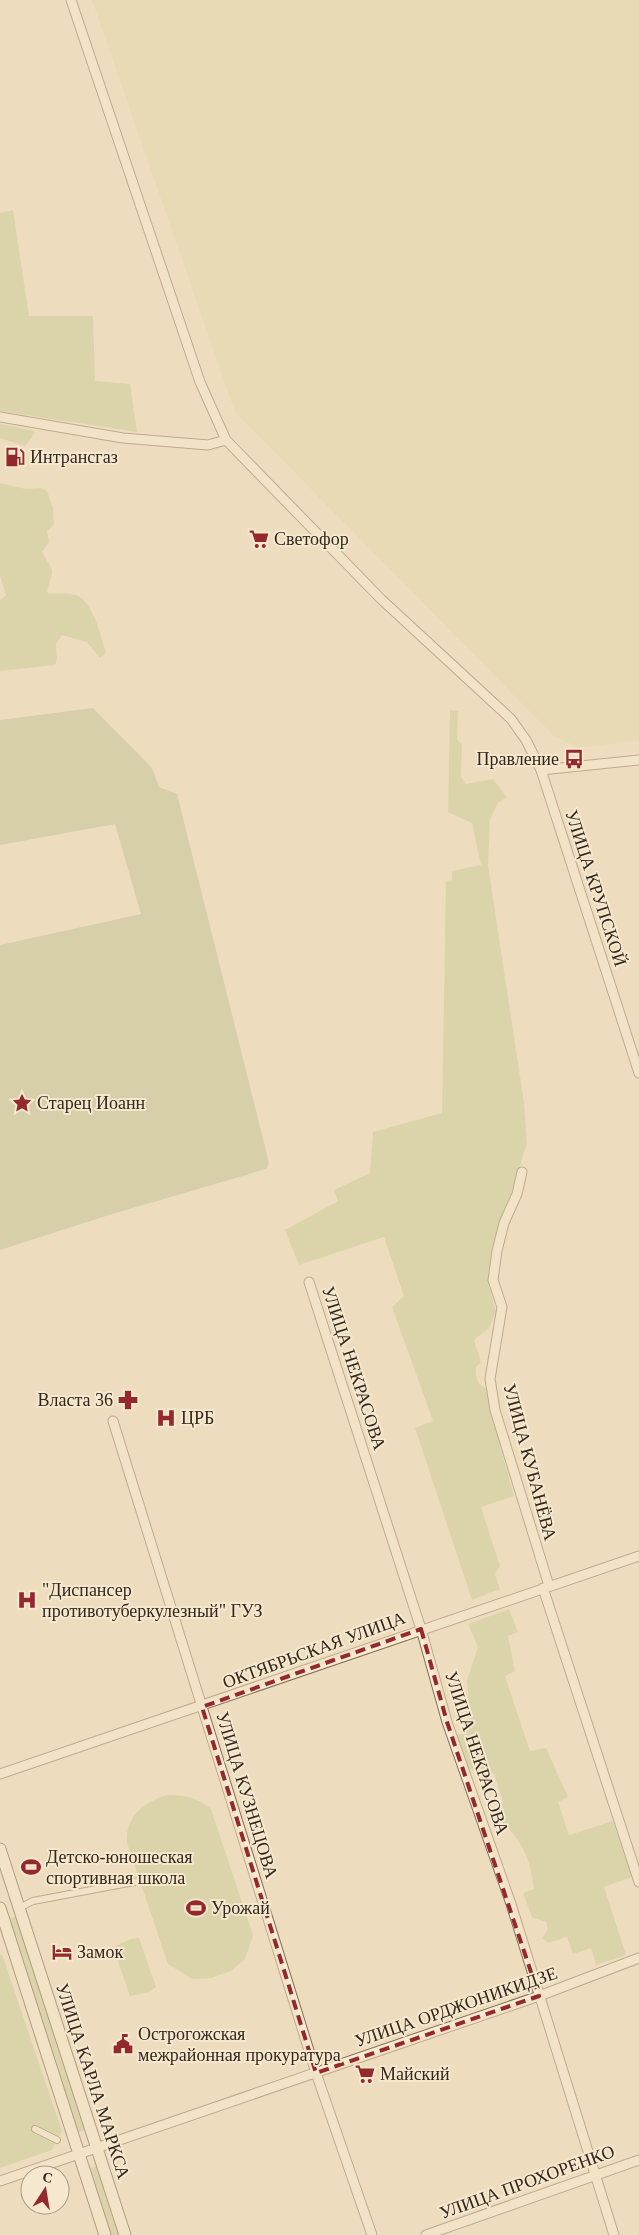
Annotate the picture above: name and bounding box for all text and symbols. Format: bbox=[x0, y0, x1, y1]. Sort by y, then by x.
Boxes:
fuel station icon: Интрансгаз bbox=[4, 446, 26, 468]
place label: Интрансгаз bbox=[30, 447, 118, 467]
supermarket icon: Светофор bbox=[248, 528, 270, 550]
place label: Светофор bbox=[274, 529, 349, 549]
bus stop icon: Правление bbox=[563, 748, 585, 770]
place label: Правление bbox=[477, 749, 559, 769]
street label: УЛИЦА КРУПСКОЙ bbox=[561, 807, 631, 969]
place icon: Старец Иоанн bbox=[11, 1092, 33, 1114]
place label: Старец Иоанн bbox=[37, 1093, 146, 1113]
street label: УЛИЦА НЕКРАСОВА bbox=[318, 1284, 390, 1452]
street label: УЛИЦА КУБАНЁВА bbox=[499, 1381, 561, 1543]
pharmacy icon: Власта 36 bbox=[117, 1389, 139, 1411]
place label: Власта 36 bbox=[37, 1390, 113, 1410]
hospital icon: ЦРБ bbox=[155, 1407, 177, 1429]
place label: ЦРБ bbox=[181, 1408, 214, 1428]
place label: "Диспансер противотуберкулезный" ГУЗ bbox=[42, 1580, 262, 1621]
hospital icon: "Диспансер противотуберкулезный" ГУЗ bbox=[16, 1589, 38, 1611]
street label: ОКТЯБРЬСКАЯ УЛИЦА bbox=[220, 1608, 408, 1692]
street label: УЛИЦА НЕКРАСОВА bbox=[441, 1669, 513, 1837]
street label: УЛИЦА КУЗНЕЦОВА bbox=[212, 1709, 282, 1881]
place label: Детско-юношеская спортивная школа bbox=[46, 1847, 193, 1888]
sports icon: Детско-юношеская спортивная школа bbox=[20, 1856, 42, 1878]
sports icon: Урожай bbox=[185, 1897, 207, 1919]
place label: Урожай bbox=[211, 1898, 270, 1918]
hotel icon: Замок bbox=[51, 1941, 73, 1963]
place label: Замок bbox=[77, 1942, 123, 1962]
street label: УЛИЦА ОРДЖОНИКИДЗЕ bbox=[352, 1963, 560, 2051]
street label: УЛИЦА КАРЛА МАРКСА bbox=[52, 1981, 134, 2181]
place label: Острогожская межрайонная прокуратура bbox=[138, 2024, 341, 2065]
public building icon: Острогожская межрайонная прокуратура bbox=[112, 2033, 134, 2055]
supermarket icon: Майский bbox=[354, 2063, 376, 2085]
place label: Майский bbox=[380, 2064, 450, 2084]
street label: УЛИЦА ПРОХОРЕНКО bbox=[437, 2141, 617, 2223]
north arrow bbox=[20, 2165, 70, 2215]
text: С bbox=[41, 2169, 54, 2186]

